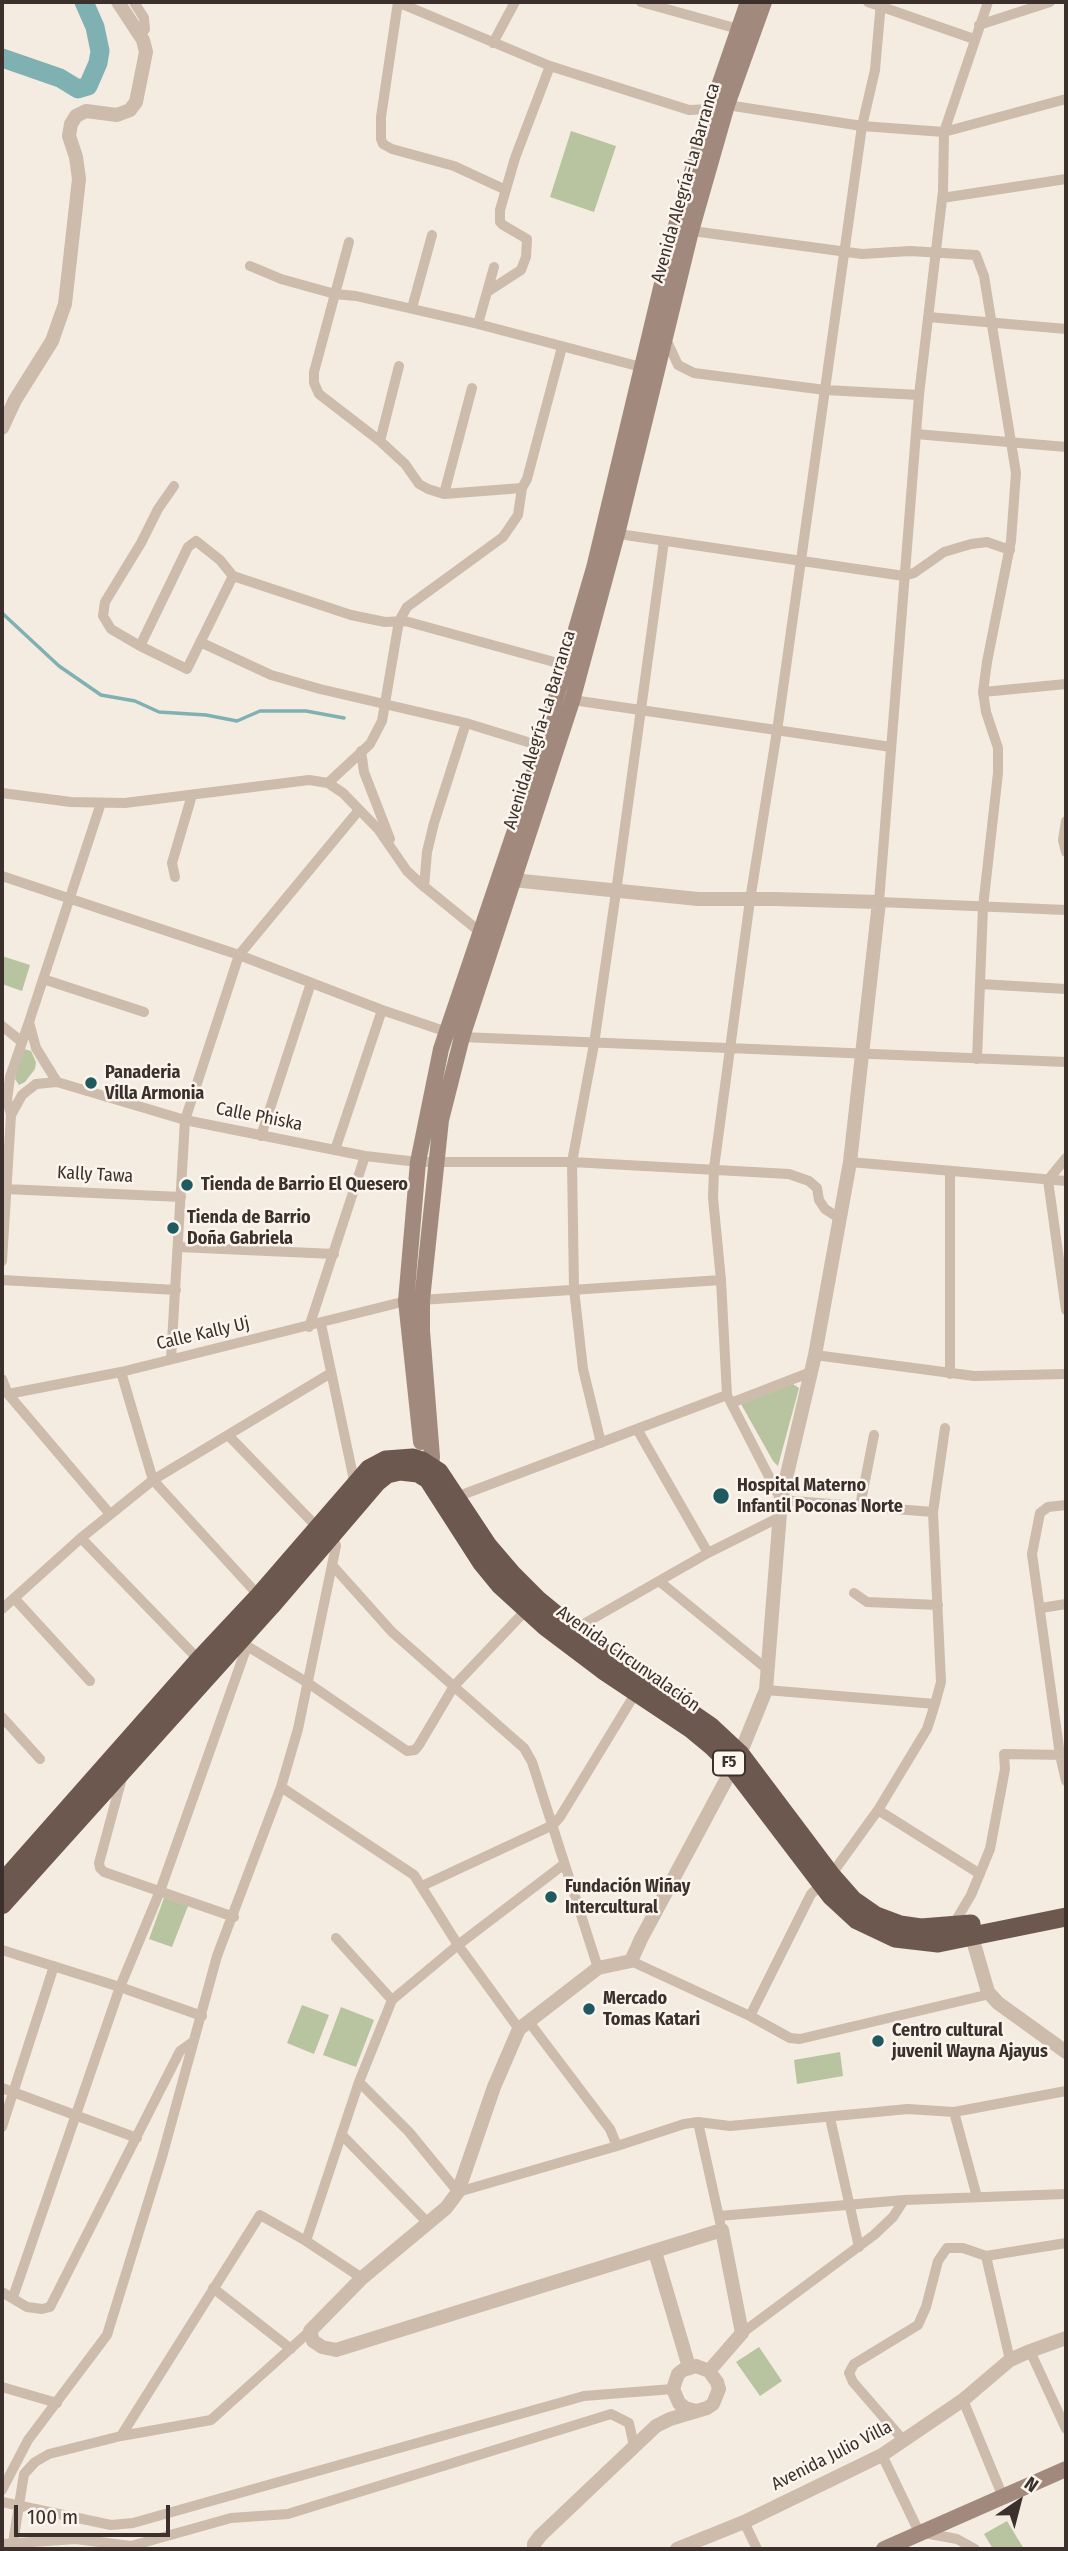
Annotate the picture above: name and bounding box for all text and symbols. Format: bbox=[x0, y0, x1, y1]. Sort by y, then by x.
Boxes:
street label: Avenida Alegría-La Barranca bbox=[647, 81, 725, 285]
street label: Avenida Alegría-La Barranca bbox=[499, 628, 581, 832]
place label: Panaderia Villa Armonia bbox=[105, 1062, 204, 1104]
marker: Panaderia Villa Armonia bbox=[83, 1075, 99, 1091]
street label: Calle Phiska bbox=[214, 1098, 304, 1136]
street label: Kally Tawa bbox=[56, 1162, 134, 1188]
place label: Tienda de Barrio El Quesero bbox=[201, 1174, 408, 1196]
marker: Tienda de Barrio El Quesero bbox=[179, 1177, 195, 1193]
place label: Tienda de Barrio Doña Gabriela bbox=[187, 1207, 311, 1250]
marker: Tienda de Barrio Doña Gabriela bbox=[165, 1220, 181, 1236]
street label: Calle Kally Uj bbox=[154, 1313, 252, 1355]
place label: Hospital Materno Infantil Poconas Norte bbox=[737, 1475, 903, 1518]
marker: Hospital Materno Infantil Poconas Norte bbox=[711, 1486, 731, 1506]
street label: Avenida Circunvalación bbox=[552, 1601, 704, 1717]
road number: F5 bbox=[713, 1750, 745, 1776]
place label: Fundación Wiñay Intercultural bbox=[565, 1876, 690, 1918]
marker: Fundación Wiñay Intercultural bbox=[543, 1889, 559, 1905]
place label: Mercado Tomas Katari bbox=[603, 1988, 700, 2030]
marker: Mercado Tomas Katari bbox=[581, 2001, 597, 2017]
place label: Centro cultural juvenil Wayna Ajayus bbox=[892, 2020, 1048, 2062]
marker: Centro cultural juvenil Wayna Ajayus bbox=[870, 2033, 886, 2049]
street label: Avenida Julio Villa bbox=[768, 2416, 896, 2496]
north arrow bbox=[984, 2467, 1054, 2537]
text: N bbox=[1020, 2472, 1043, 2497]
scale bar bbox=[18, 2492, 173, 2536]
text: 100 m bbox=[27, 2504, 78, 2530]

